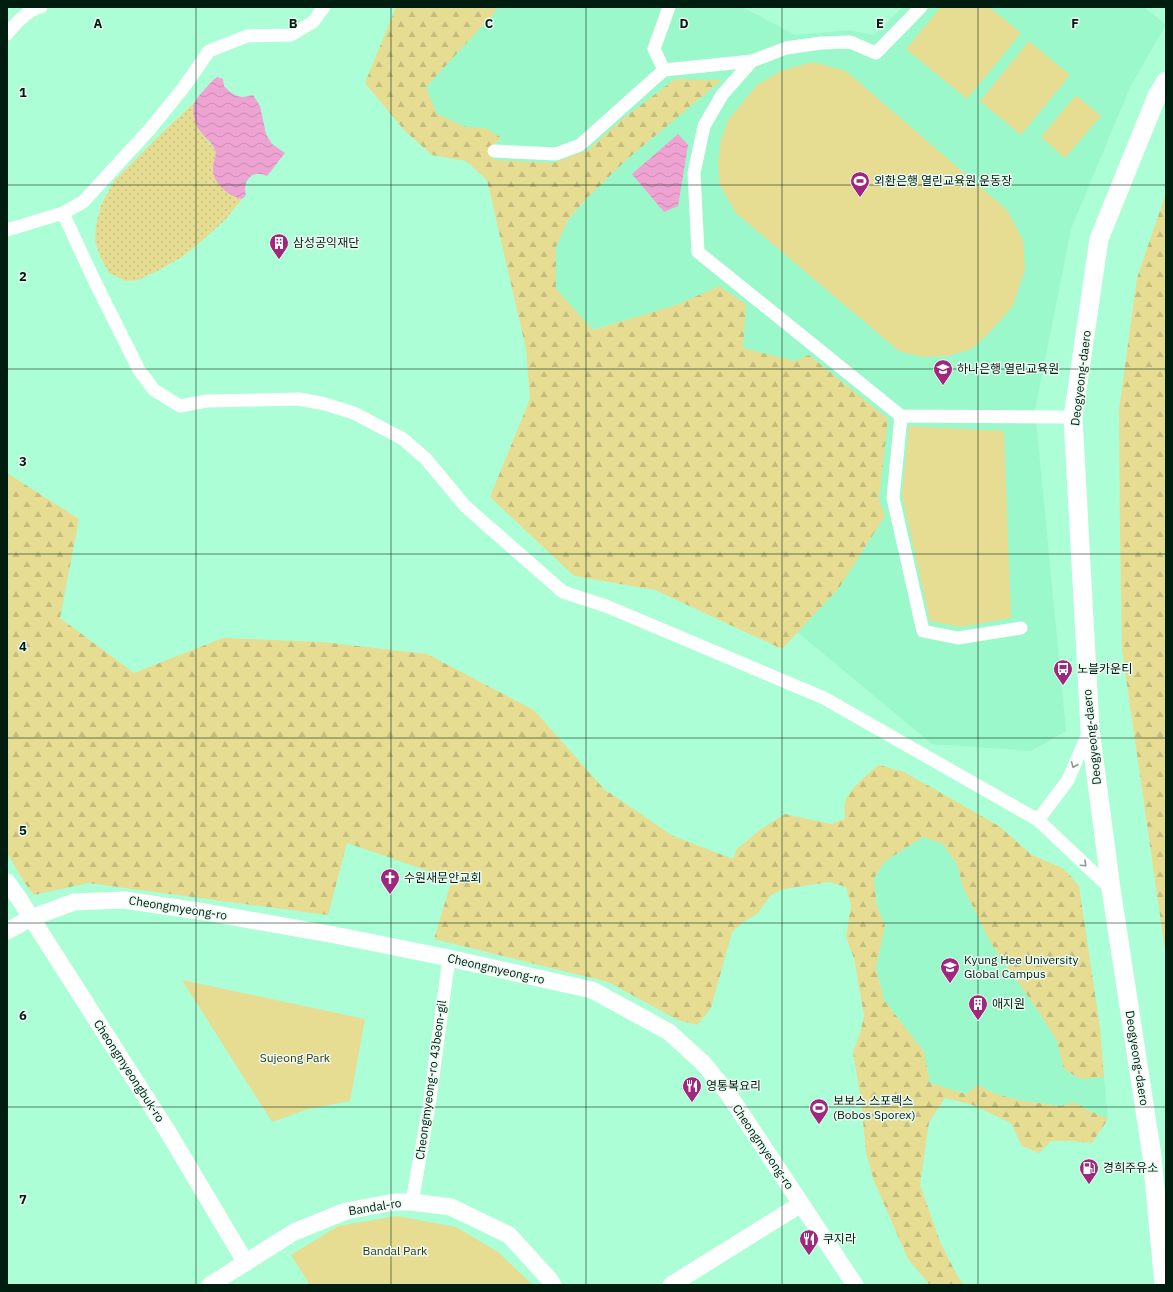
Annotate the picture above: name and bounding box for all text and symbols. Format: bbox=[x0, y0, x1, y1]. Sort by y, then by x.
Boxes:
text: A bbox=[94, 15, 103, 32]
text: B bbox=[289, 15, 298, 32]
text: C bbox=[485, 15, 494, 32]
text: D bbox=[679, 15, 689, 32]
text: E bbox=[876, 15, 884, 32]
text: F bbox=[1071, 15, 1079, 32]
text: 1 bbox=[19, 84, 27, 101]
sports icon: 외환은행 열린교육원 운동장 bbox=[849, 170, 871, 198]
place label: 외환은행 열린교육원 운동장 bbox=[874, 173, 1012, 188]
building icon: 삼성공익재단 bbox=[268, 232, 290, 260]
place label: 삼성공익재단 bbox=[293, 235, 359, 250]
text: 2 bbox=[19, 268, 27, 285]
street label: Deogyeong-daero bbox=[1067, 329, 1094, 427]
school or university icon: 하나은행 열린교육원 bbox=[932, 358, 954, 386]
place label: 하나은행 열린교육원 bbox=[957, 361, 1059, 376]
text: 3 bbox=[19, 453, 27, 470]
text: 4 bbox=[19, 638, 27, 655]
bus stop icon: 노블카운티 bbox=[1052, 658, 1074, 686]
place label: 노블카운티 bbox=[1077, 661, 1132, 676]
street label: Deogyeong-daero bbox=[1079, 688, 1104, 786]
one-way arrow bbox=[1071, 762, 1079, 769]
text: 5 bbox=[19, 822, 27, 839]
one-way arrow bbox=[1079, 859, 1087, 867]
church icon: 수원새문안교회 bbox=[379, 867, 401, 895]
place label: 수원새문안교회 bbox=[404, 870, 481, 885]
street label: Cheongmyeong-ro bbox=[128, 892, 229, 923]
street label: Cheongmyeong-ro bbox=[446, 950, 546, 987]
place label: Kyung Hee University Global Campus bbox=[964, 952, 1079, 981]
school or university icon: Kyung Hee University Global Campus bbox=[939, 956, 961, 984]
building icon: 애지원 bbox=[967, 993, 989, 1021]
place label: 애지원 bbox=[992, 996, 1025, 1011]
street label: Cheongmyeong-ro 43beon-gil bbox=[412, 999, 449, 1161]
text: 6 bbox=[19, 1007, 27, 1024]
street label: Deogyeong-daero bbox=[1123, 1009, 1152, 1107]
street label: Cheongmyeongbuk-ro bbox=[91, 1017, 168, 1125]
park label: Sujeong Park bbox=[260, 1050, 331, 1065]
restaurant icon: 영통복요리 bbox=[681, 1075, 703, 1103]
place label: 영통복요리 bbox=[706, 1078, 761, 1093]
place label: 보보스 스포렉스 (Bobos Sporex) bbox=[833, 1093, 915, 1122]
sports icon: 보보스 스포렉스 (Bobos Sporex) bbox=[808, 1097, 830, 1125]
street label: Cheongmyeong-ro bbox=[729, 1101, 798, 1192]
fuel station icon: 경희주유소 bbox=[1078, 1157, 1100, 1185]
place label: 경희주유소 bbox=[1103, 1160, 1158, 1175]
text: 7 bbox=[19, 1191, 27, 1208]
street label: Bandal-ro bbox=[347, 1195, 403, 1218]
restaurant icon: 쿠지라 bbox=[798, 1228, 820, 1256]
place label: 쿠지라 bbox=[823, 1231, 856, 1246]
park label: Bandal Park bbox=[363, 1243, 428, 1258]

